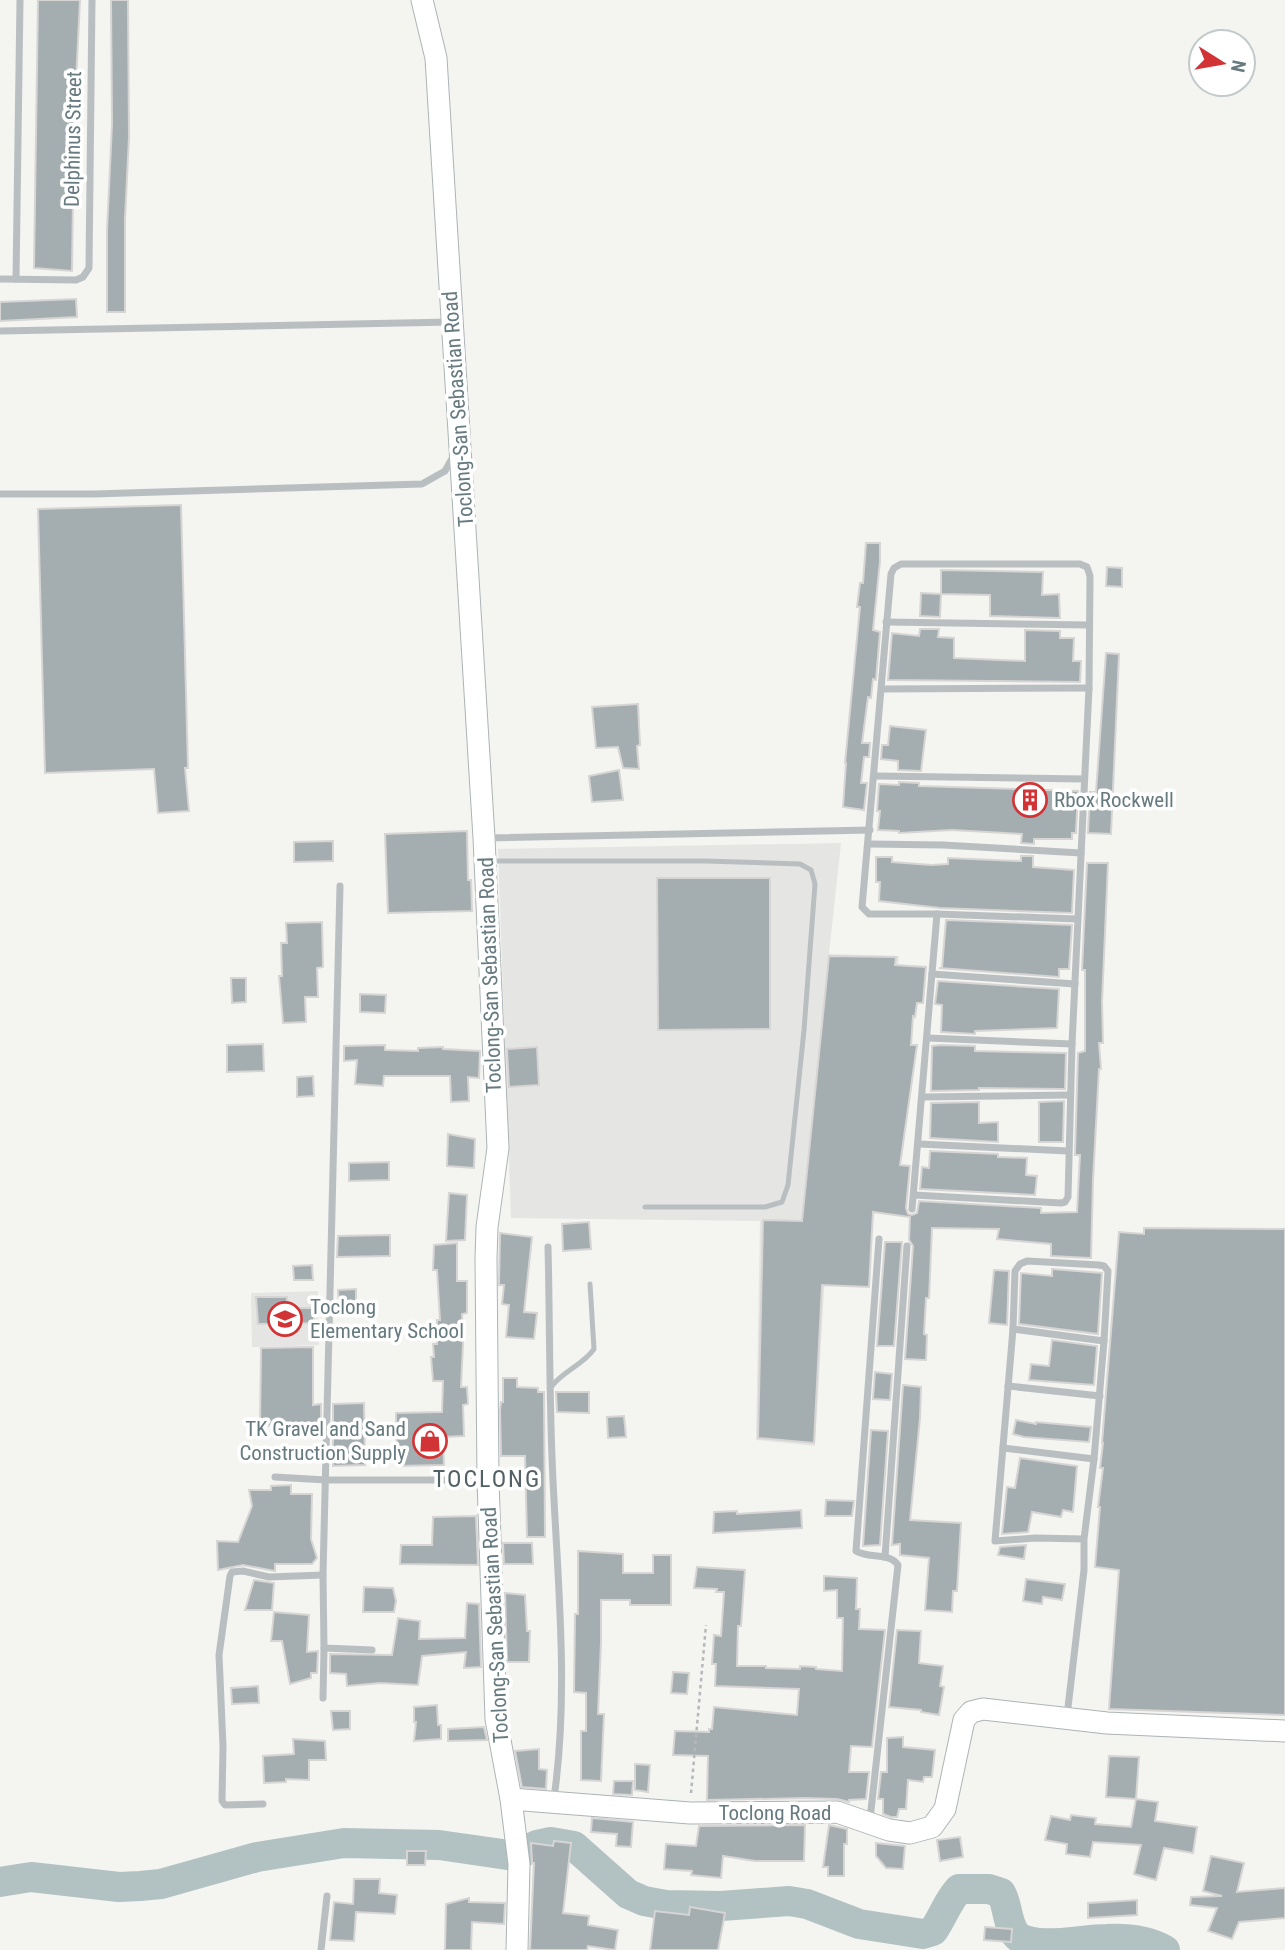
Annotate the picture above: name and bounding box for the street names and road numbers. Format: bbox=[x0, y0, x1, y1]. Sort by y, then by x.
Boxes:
street label: Delphinus Street bbox=[60, 71, 86, 207]
street label: Toclong-San Sebastian Road bbox=[438, 290, 478, 528]
street label: Toclong-San Sebastian Road bbox=[474, 857, 506, 1093]
street label: Toclong-San Sebastian Road bbox=[477, 1506, 513, 1744]
street label: Toclong Road bbox=[718, 1801, 832, 1825]

